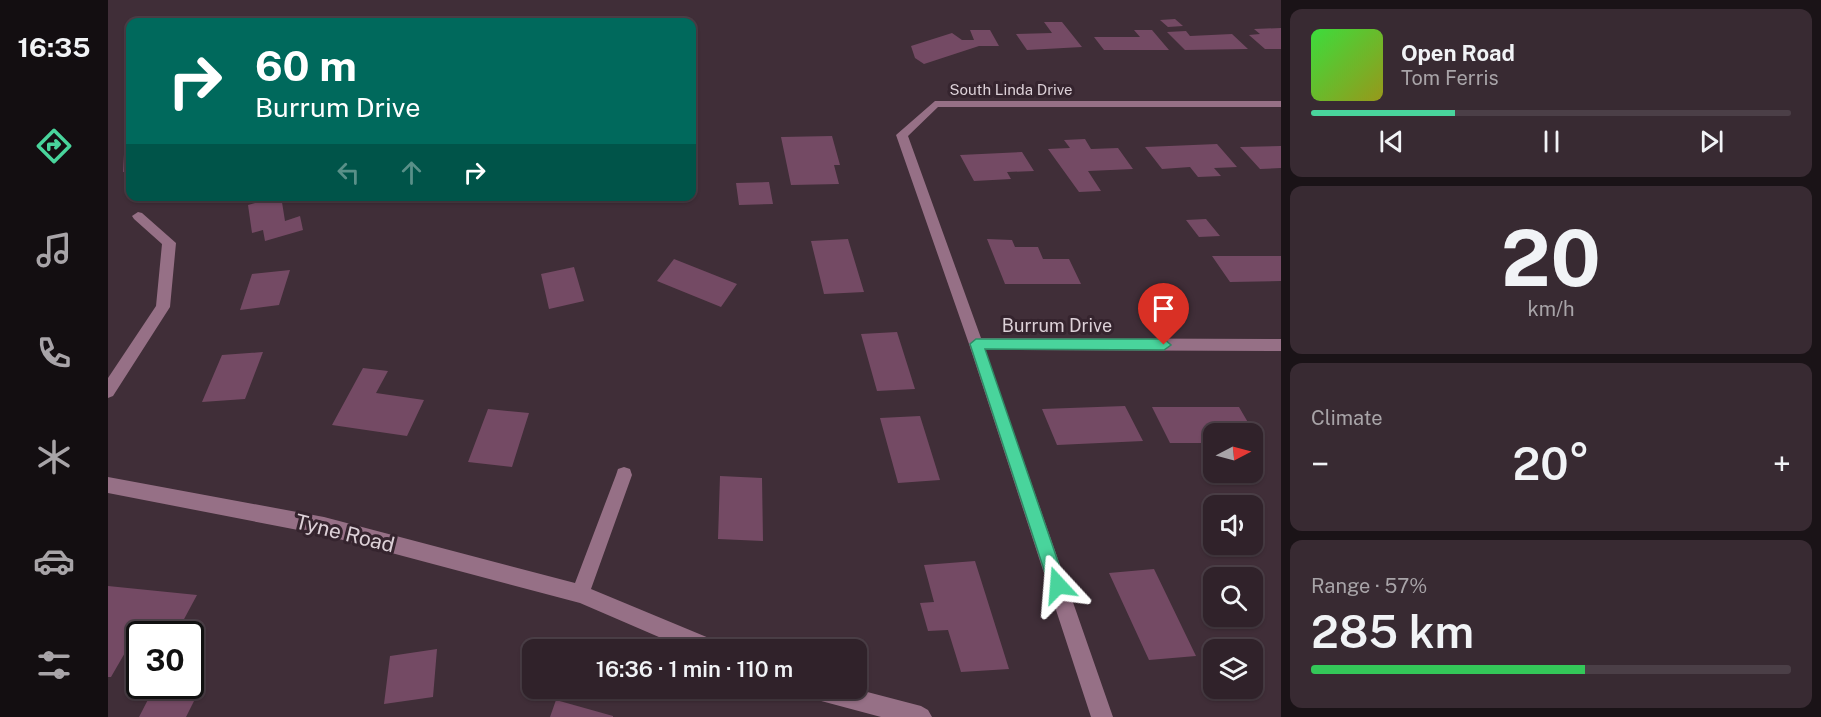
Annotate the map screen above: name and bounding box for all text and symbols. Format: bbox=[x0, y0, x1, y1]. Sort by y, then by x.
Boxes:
text: 16:35 bbox=[18, 31, 90, 63]
text: Open Road bbox=[1401, 40, 1515, 66]
text: 60 m bbox=[255, 41, 357, 90]
icon: right bbox=[156, 42, 234, 120]
text: Tom Ferris bbox=[1401, 66, 1499, 90]
street label: South Linda Drive bbox=[949, 81, 1073, 98]
text: Burrum Drive bbox=[255, 91, 420, 123]
icon: directions bbox=[33, 125, 75, 167]
icon: previous bbox=[1375, 125, 1408, 158]
icon: pause bbox=[1535, 125, 1568, 158]
icon: next bbox=[1695, 125, 1728, 158]
icon: left bbox=[332, 156, 365, 189]
icon: ahead bbox=[395, 156, 428, 189]
icon: right bbox=[458, 156, 491, 189]
text: 20 bbox=[1501, 212, 1601, 304]
icon: music bbox=[33, 229, 75, 271]
pin bbox=[1138, 283, 1189, 345]
icon: arrive bbox=[1147, 292, 1180, 325]
text: km/h bbox=[1527, 297, 1575, 321]
street label: Burrum Drive bbox=[1002, 315, 1112, 336]
icon: phone bbox=[33, 332, 75, 374]
text: Climate bbox=[1311, 406, 1383, 430]
north arrow bbox=[1203, 423, 1263, 483]
map controls bbox=[1203, 423, 1263, 699]
icon: climate bbox=[33, 436, 75, 478]
text: 20° bbox=[1512, 437, 1590, 490]
text: − bbox=[1311, 445, 1329, 483]
text: + bbox=[1773, 445, 1791, 483]
button: sound bbox=[1203, 495, 1263, 555]
street label: Tyne Road bbox=[293, 509, 397, 557]
icon: car bbox=[33, 540, 75, 582]
position arrow bbox=[1026, 553, 1090, 617]
button: search bbox=[1203, 567, 1263, 627]
text: Range · 57% bbox=[1311, 574, 1427, 598]
text: 285 km bbox=[1311, 605, 1474, 658]
speed limit sign: 30 bbox=[126, 621, 204, 699]
button: layers bbox=[1203, 639, 1263, 699]
icon: filters bbox=[33, 644, 75, 686]
text: 16:36 · 1 min · 110 m bbox=[596, 656, 793, 682]

